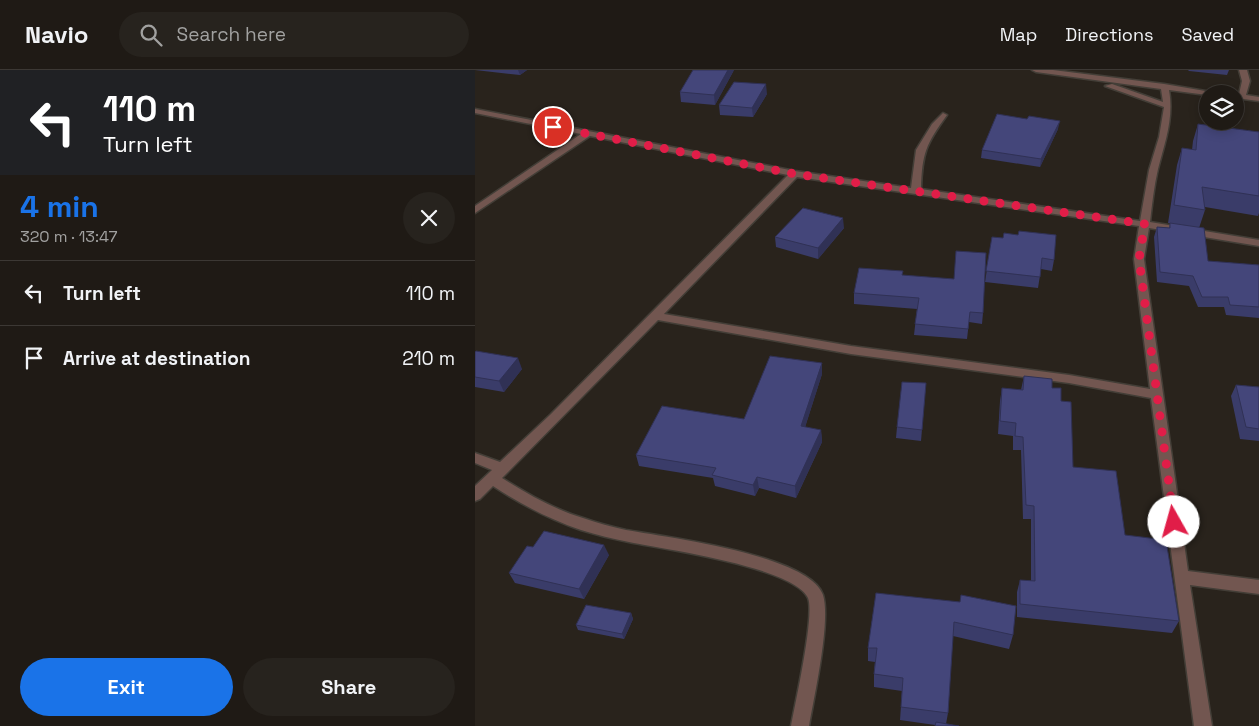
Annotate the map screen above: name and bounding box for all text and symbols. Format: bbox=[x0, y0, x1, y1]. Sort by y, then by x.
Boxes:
search box bbox=[119, 12, 469, 57]
text: Navio bbox=[25, 19, 89, 50]
icon: search bbox=[137, 21, 165, 49]
text: Search here bbox=[177, 22, 286, 47]
text: Map bbox=[1000, 23, 1037, 46]
text: Directions bbox=[1065, 23, 1154, 46]
text: Saved bbox=[1182, 23, 1234, 46]
map controls bbox=[1199, 85, 1244, 130]
button: layers bbox=[1199, 85, 1244, 130]
text: 110 m bbox=[103, 87, 196, 131]
icon: left bbox=[20, 90, 85, 155]
pin bbox=[532, 106, 574, 148]
icon: arrive bbox=[539, 113, 567, 141]
text: Turn left bbox=[103, 130, 193, 158]
text: 4 min bbox=[20, 187, 99, 226]
button: close bbox=[403, 192, 455, 244]
text: 320 m · 13:47 bbox=[20, 226, 118, 247]
icon: left bbox=[20, 279, 48, 307]
text: Turn left bbox=[63, 281, 141, 306]
text: 110 m bbox=[406, 281, 455, 306]
icon: arrive bbox=[20, 344, 48, 372]
text: Arrive at destination bbox=[63, 346, 251, 371]
text: 210 m bbox=[402, 346, 455, 371]
position arrow bbox=[1147, 495, 1199, 547]
button: Exit bbox=[20, 658, 233, 716]
button: Share bbox=[243, 658, 455, 716]

